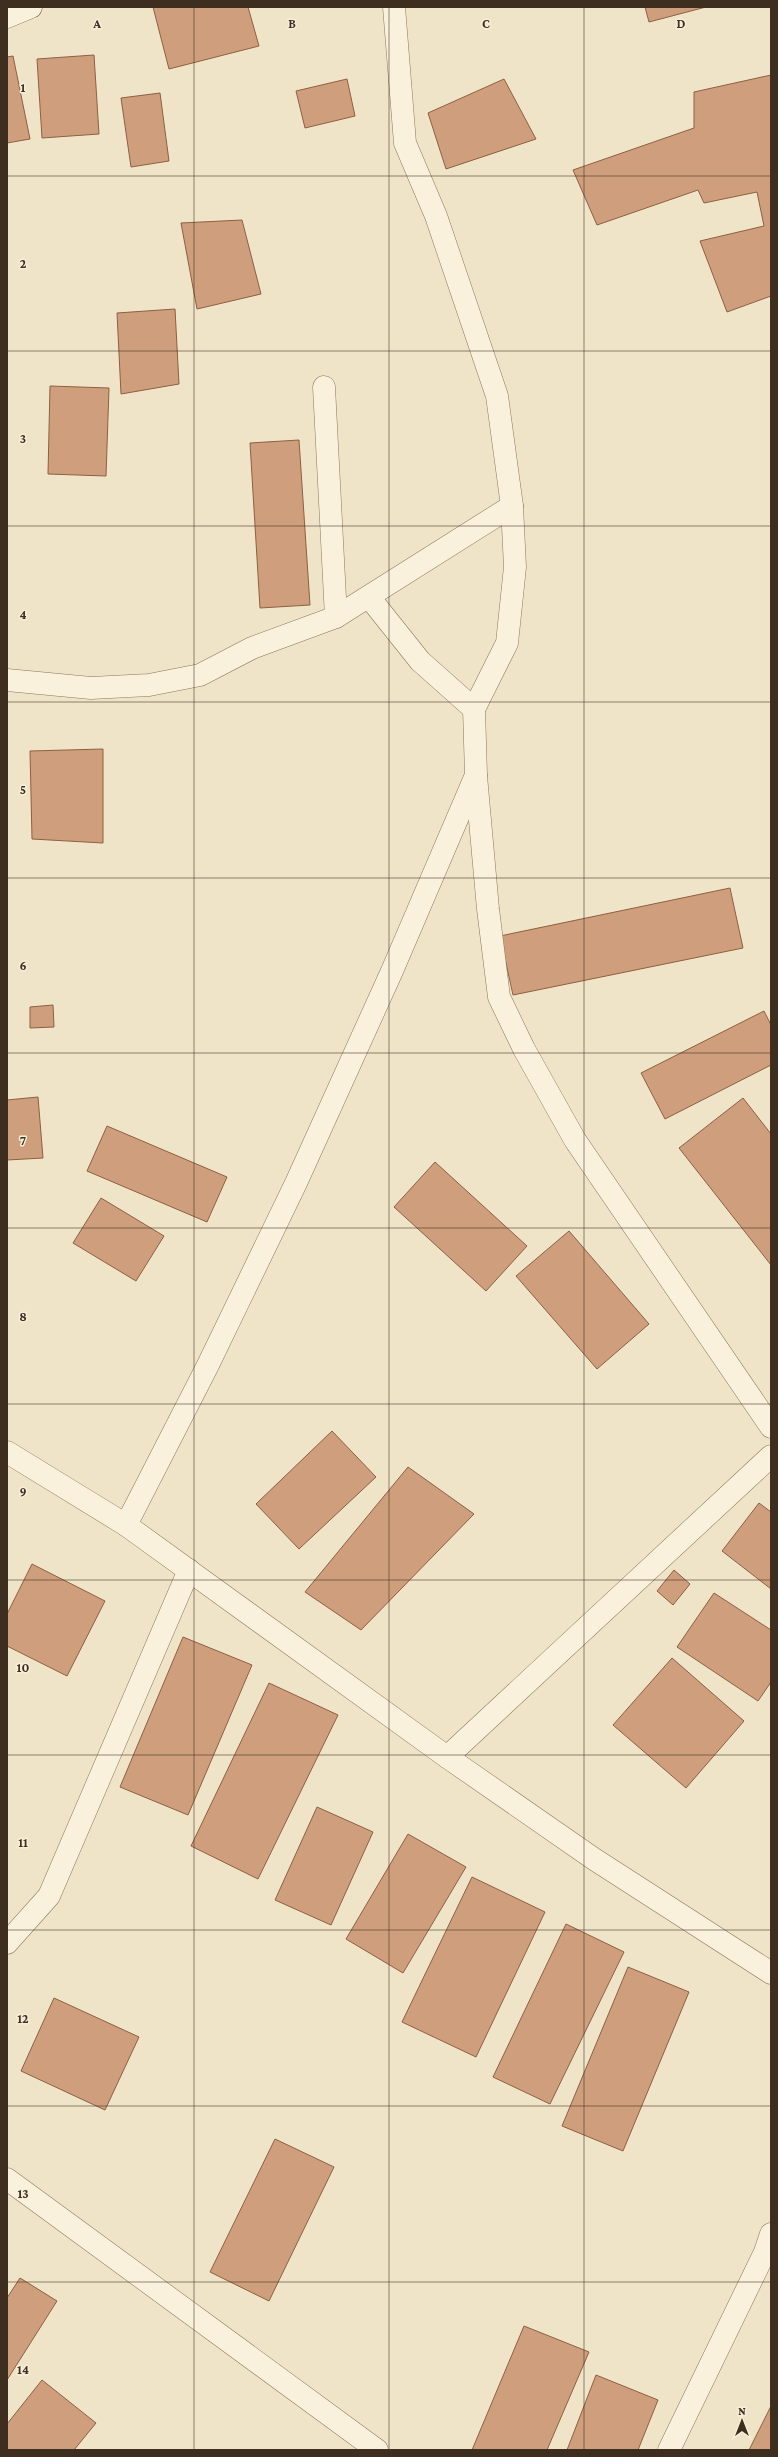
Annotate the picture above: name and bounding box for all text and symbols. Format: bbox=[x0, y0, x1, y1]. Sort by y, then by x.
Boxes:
text: A bbox=[92, 16, 101, 31]
text: B bbox=[288, 16, 296, 31]
text: C bbox=[482, 16, 490, 31]
text: D bbox=[677, 16, 686, 31]
text: 1 bbox=[21, 80, 26, 95]
text: 2 bbox=[20, 256, 27, 271]
text: 3 bbox=[20, 431, 26, 446]
text: 4 bbox=[19, 607, 27, 622]
text: 5 bbox=[20, 782, 26, 797]
text: 6 bbox=[19, 958, 27, 973]
text: 7 bbox=[20, 1133, 26, 1148]
text: 8 bbox=[19, 1309, 27, 1324]
text: 9 bbox=[19, 1484, 27, 1499]
text: 10 bbox=[17, 1660, 29, 1675]
text: 11 bbox=[18, 1835, 28, 1850]
text: 12 bbox=[17, 2011, 29, 2026]
text: 13 bbox=[17, 2186, 29, 2201]
text: 14 bbox=[17, 2362, 29, 2377]
north arrow bbox=[722, 2401, 762, 2441]
text: N bbox=[738, 2405, 746, 2417]

